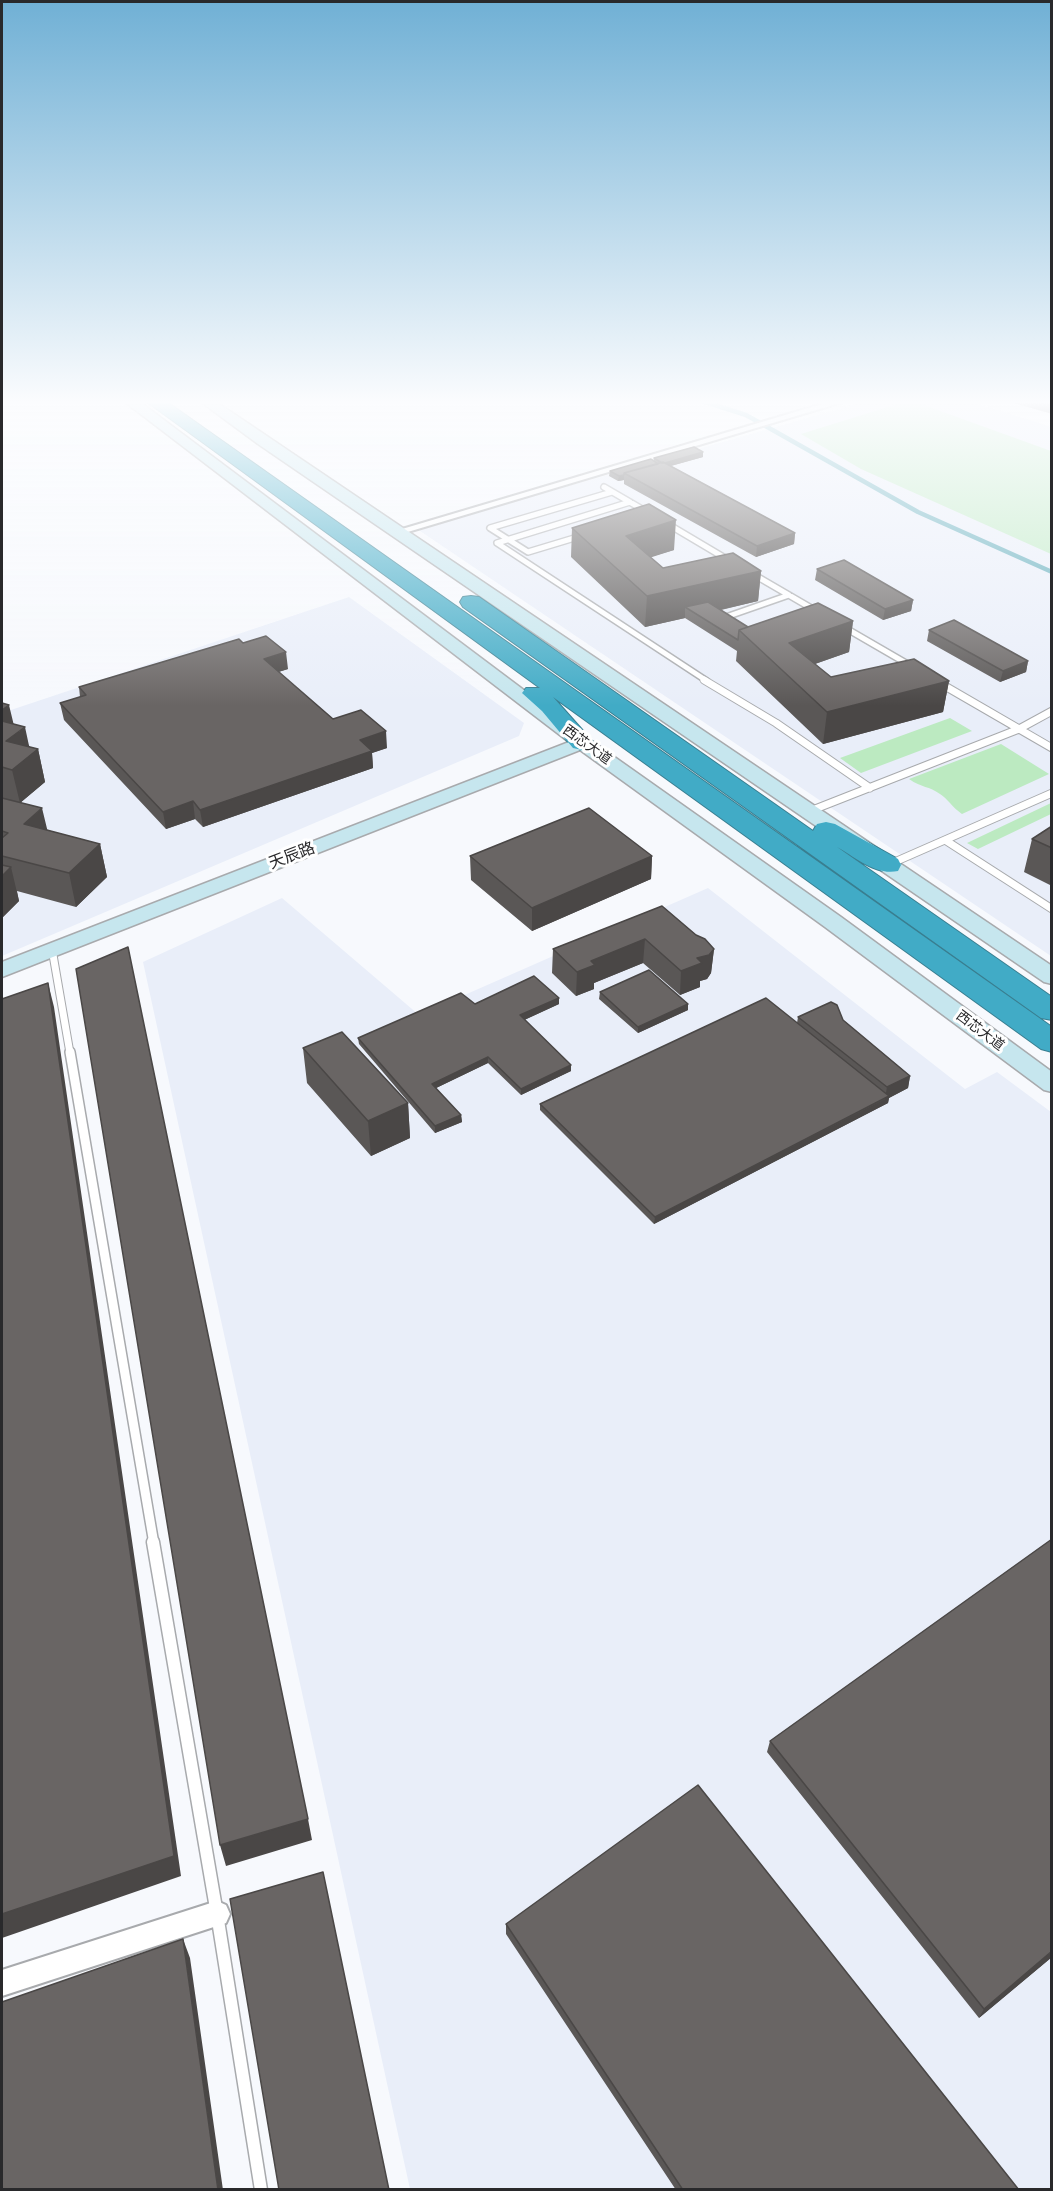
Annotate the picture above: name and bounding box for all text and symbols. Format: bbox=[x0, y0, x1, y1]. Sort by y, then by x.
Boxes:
street label: 西芯大道 bbox=[559, 722, 615, 768]
street label: 天辰路 bbox=[266, 838, 318, 874]
street label: 西芯大道 bbox=[953, 1007, 1007, 1055]

